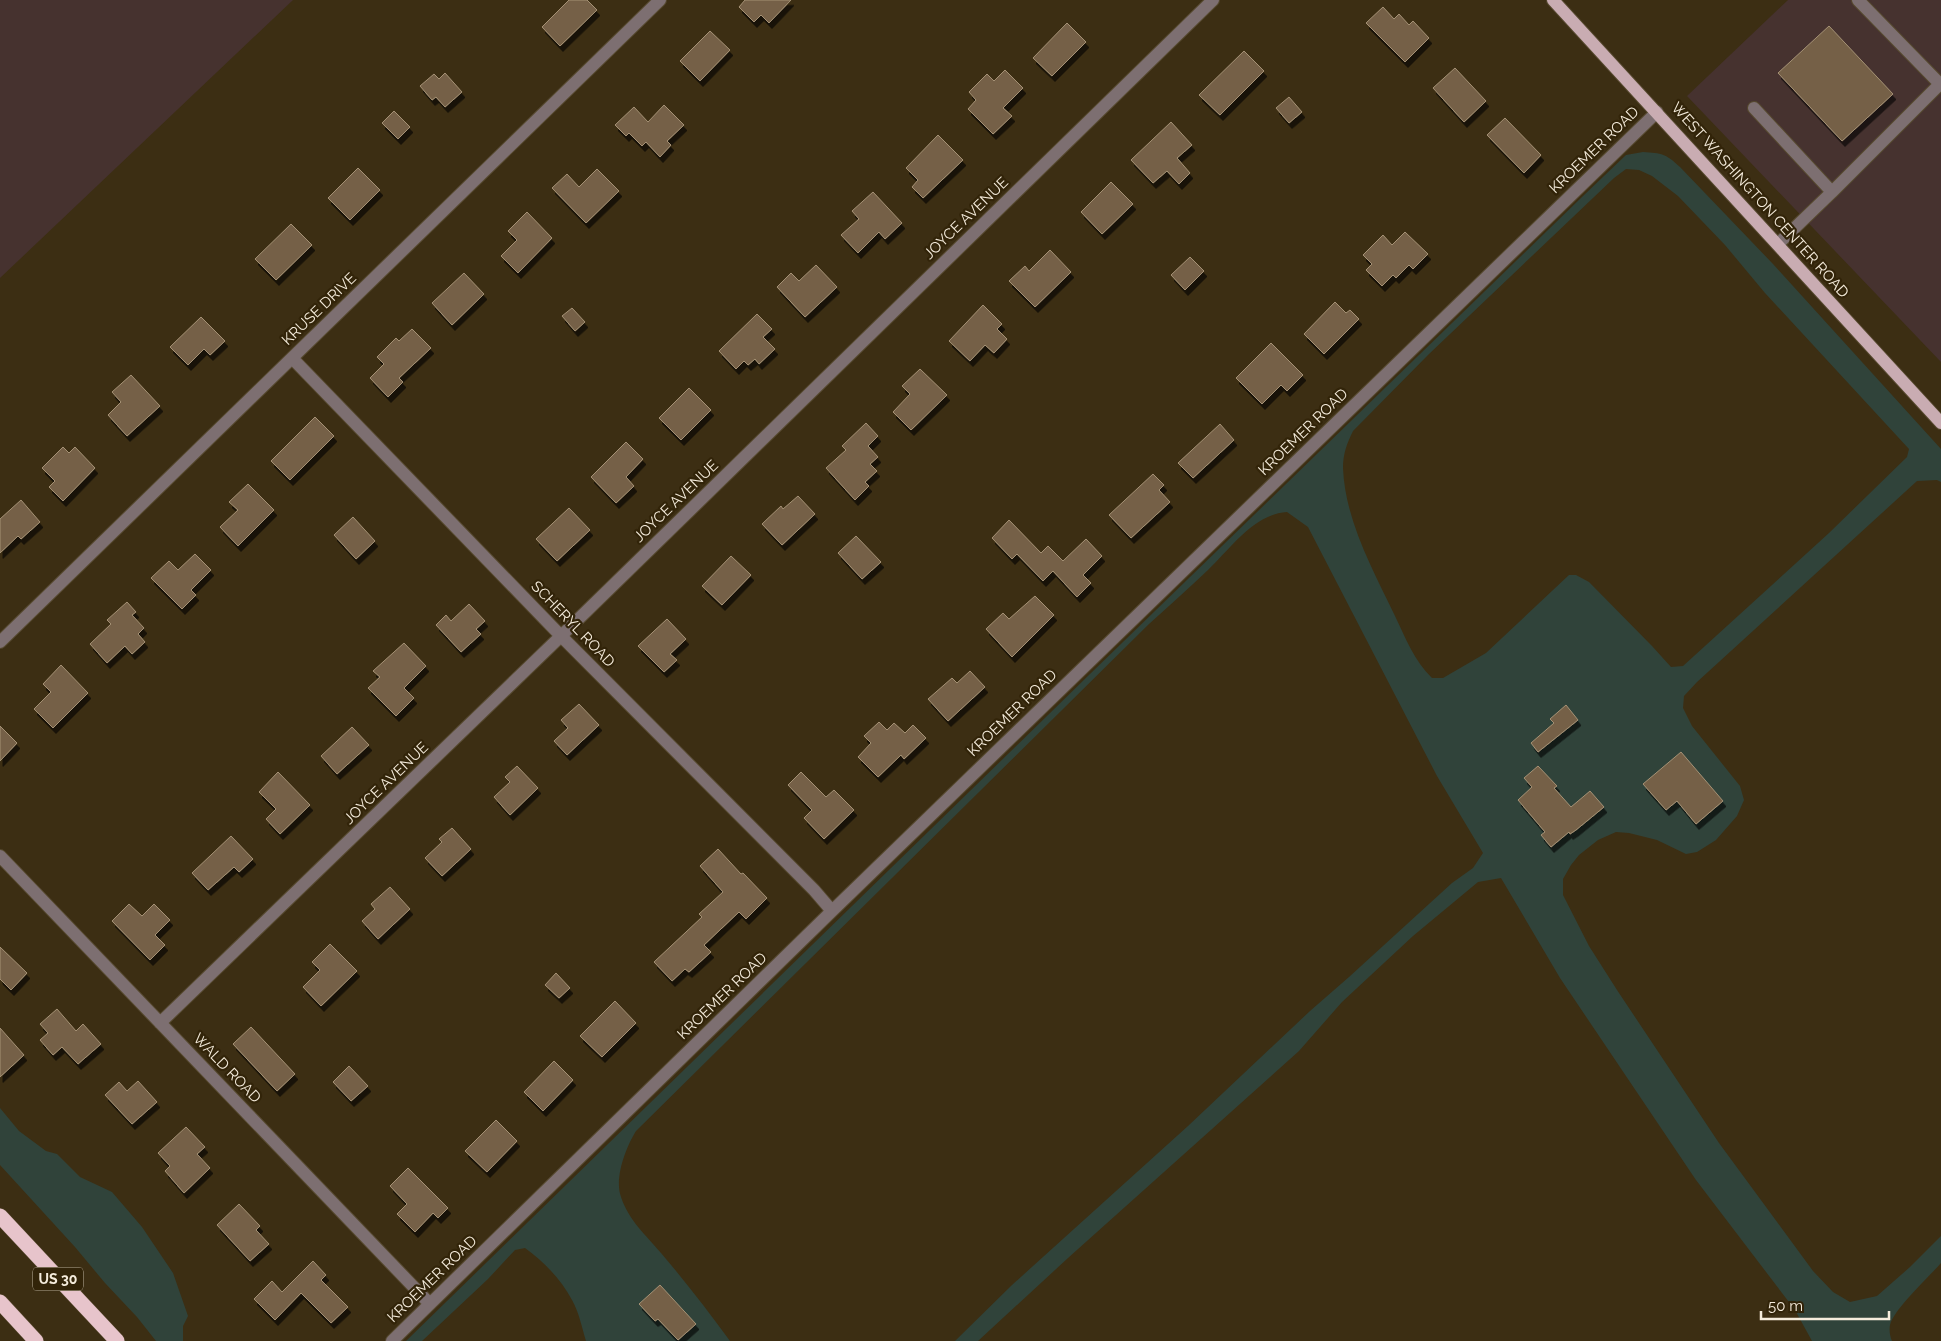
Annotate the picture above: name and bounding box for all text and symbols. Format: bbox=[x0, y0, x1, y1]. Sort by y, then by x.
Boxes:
street label: WEST WASHINGTON CENTER ROAD bbox=[1667, 99, 1853, 302]
street label: KROEMER ROAD bbox=[1546, 103, 1643, 197]
street label: JOYCE AVENUE bbox=[920, 173, 1012, 263]
street label: KRUSE DRIVE bbox=[278, 269, 360, 349]
street label: KROEMER ROAD bbox=[1255, 385, 1352, 479]
street label: JOYCE AVENUE bbox=[630, 456, 722, 546]
street label: SCHERYL ROAD bbox=[527, 577, 619, 671]
street label: KROEMER ROAD bbox=[964, 666, 1061, 760]
street label: JOYCE AVENUE bbox=[340, 738, 432, 828]
street label: KROEMER ROAD bbox=[674, 949, 771, 1043]
street label: WALD ROAD bbox=[189, 1029, 265, 1107]
street label: KROEMER ROAD bbox=[384, 1232, 481, 1326]
road number: US 30 bbox=[33, 1268, 83, 1290]
scale bar bbox=[1761, 1288, 1888, 1320]
text: 50 m bbox=[1768, 1297, 1803, 1315]

